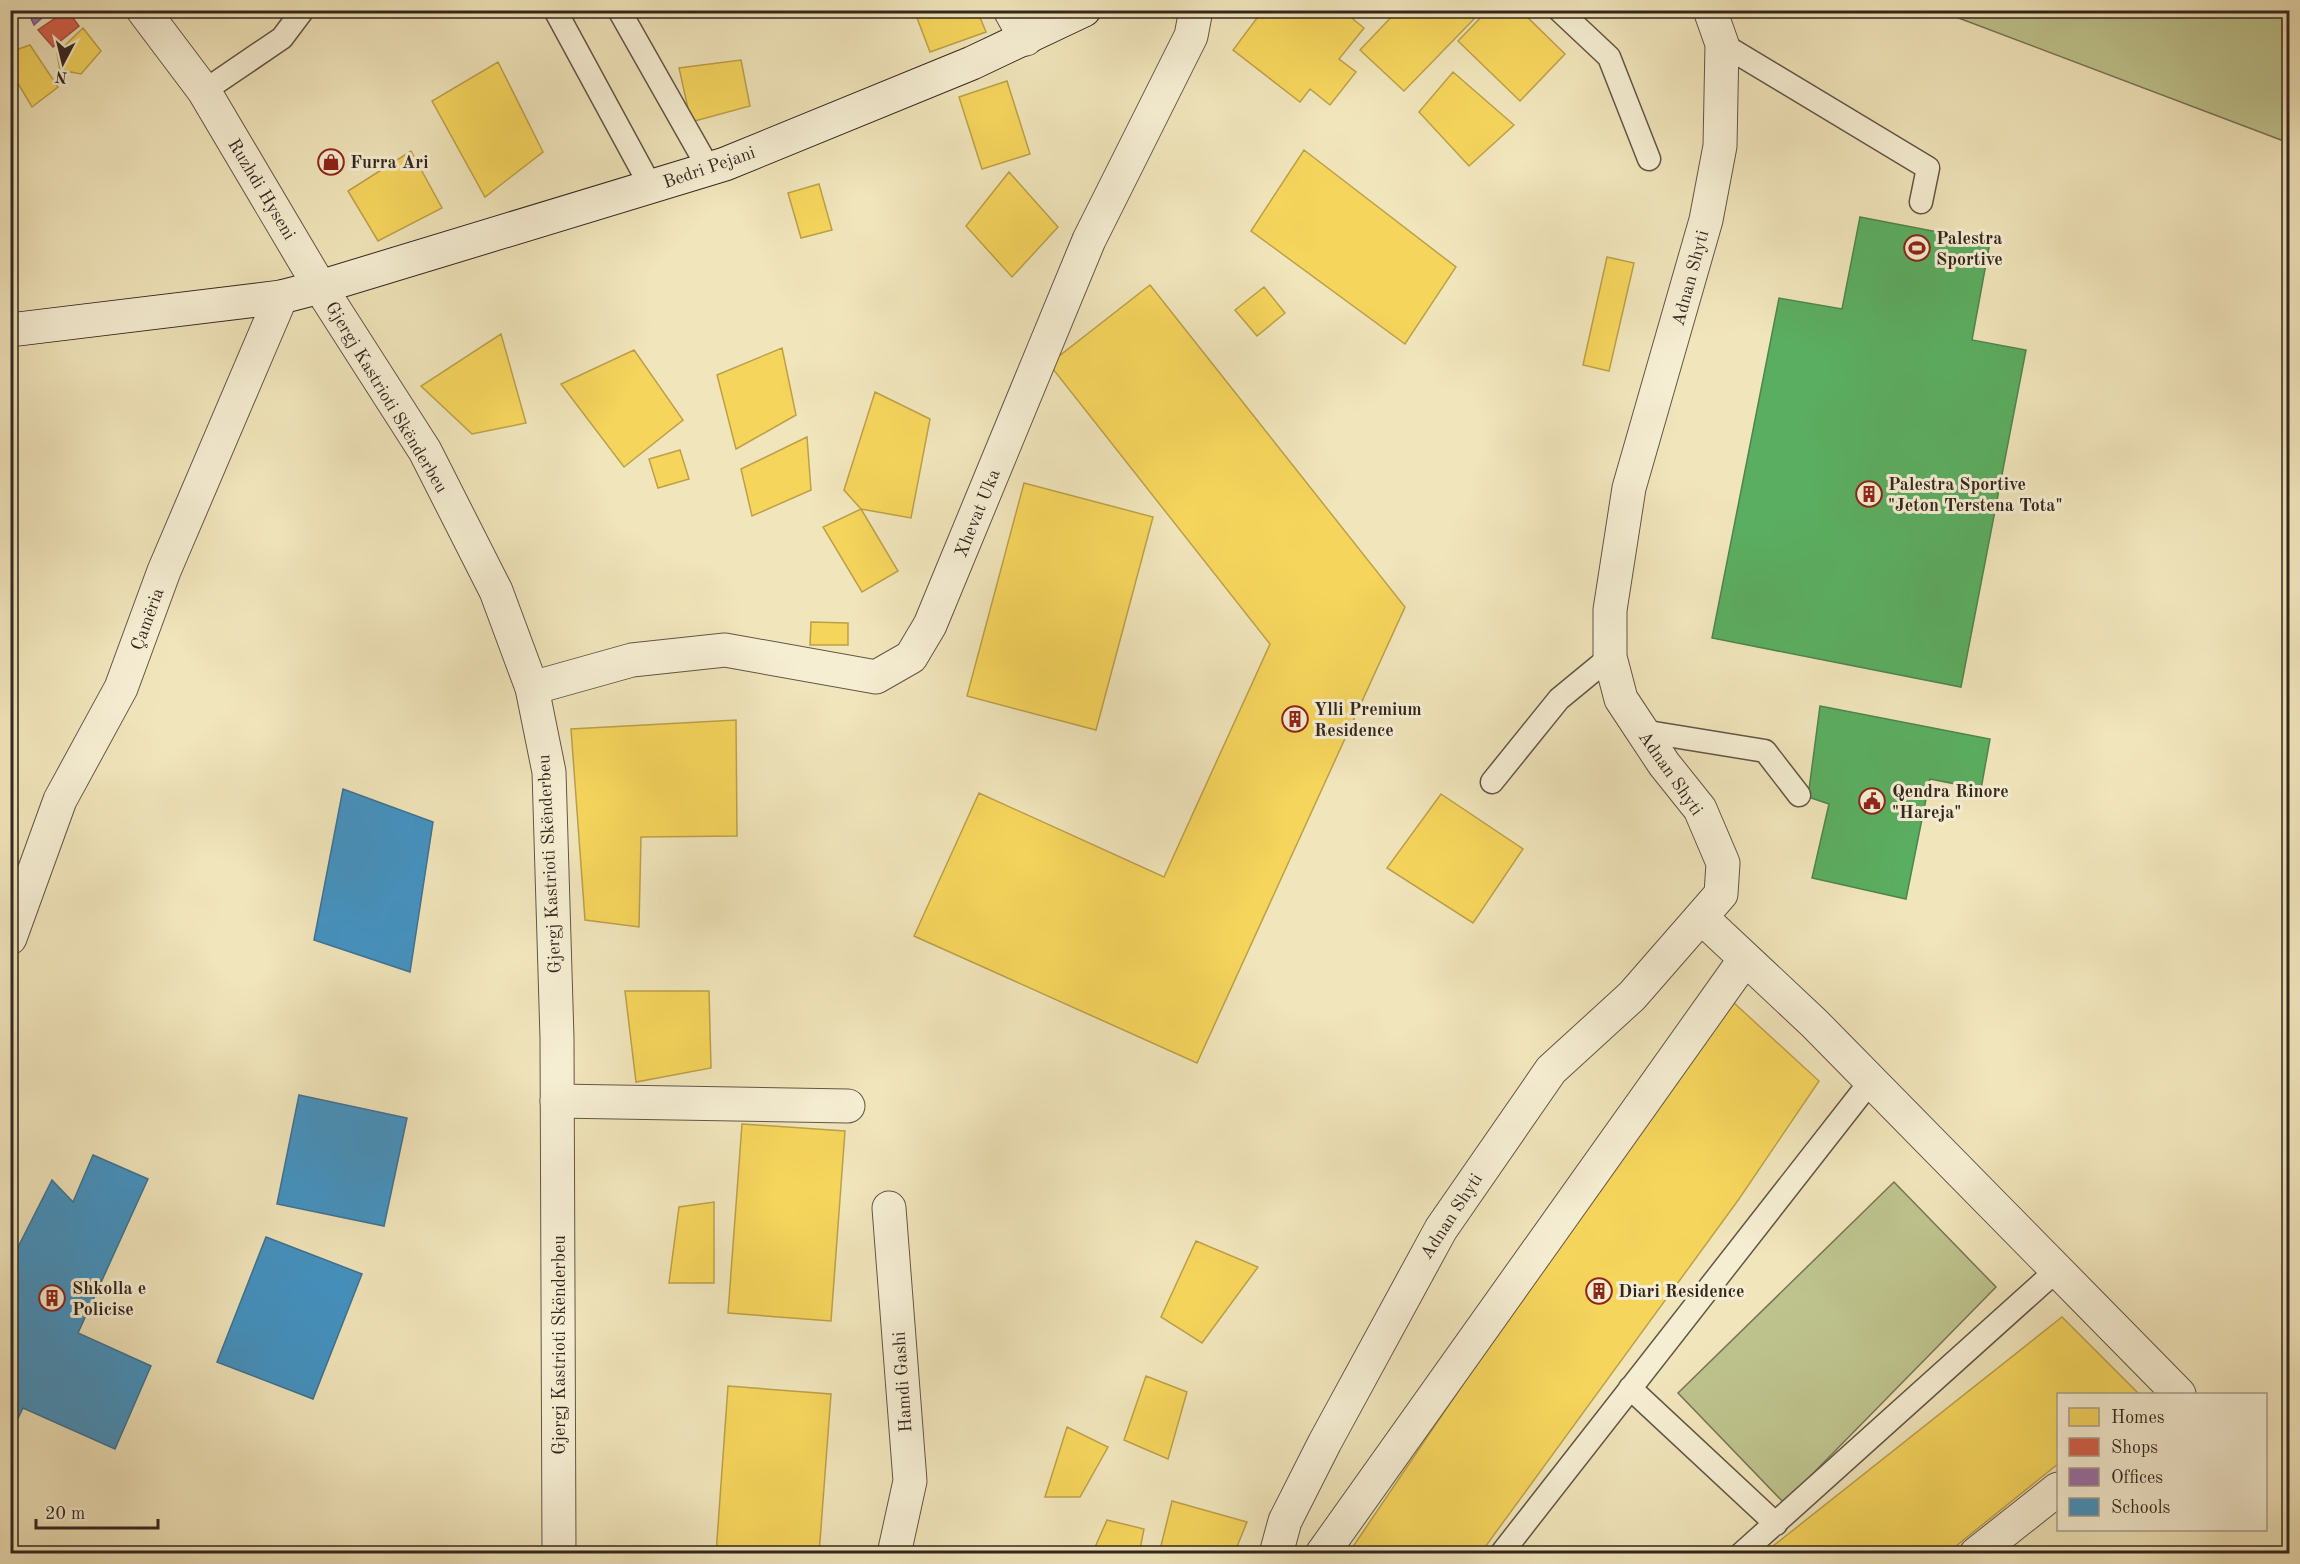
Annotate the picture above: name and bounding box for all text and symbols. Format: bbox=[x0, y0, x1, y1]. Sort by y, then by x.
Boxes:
north arrow bbox=[33, 33, 93, 93]
text: N bbox=[54, 67, 68, 85]
street label: Ruzhdi Hyseni bbox=[224, 136, 298, 243]
street label: Bedri Pejani bbox=[661, 144, 758, 192]
shop icon: Furra Ari bbox=[316, 147, 346, 177]
place label: Furra Ari bbox=[350, 154, 428, 172]
street label: Adnan Shyti bbox=[1670, 228, 1712, 328]
place label: Palestra Sportive bbox=[1936, 230, 2003, 269]
sports icon: Palestra Sportive bbox=[1902, 233, 1932, 263]
street label: Gjergj Kastrioti Skënderbeu bbox=[322, 299, 451, 497]
street label: Xhevat Uka bbox=[952, 467, 1004, 560]
place label: Palestra Sportive "Jeton Terstena Tota" bbox=[1888, 476, 2063, 515]
building icon: Palestra Sportive "Jeton Terstena Tota" bbox=[1854, 479, 1884, 509]
street label: Çamëria bbox=[128, 586, 167, 653]
place label: Ylli Premium Residence bbox=[1314, 701, 1422, 740]
building icon: Ylli Premium Residence bbox=[1280, 704, 1310, 734]
street label: Adnan Shyti bbox=[1635, 728, 1706, 819]
street label: Gjergj Kastrioti Skënderbeu bbox=[535, 753, 565, 974]
place label: Qendra Rinore "Hareja" bbox=[1892, 783, 2009, 822]
public building icon: Qendra Rinore "Hareja" bbox=[1857, 786, 1887, 816]
street label: Adnan Shyti bbox=[1418, 1170, 1486, 1263]
street label: Gjergj Kastrioti Skënderbeu bbox=[551, 1235, 569, 1455]
building icon: Diari Residence bbox=[1584, 1276, 1614, 1306]
place label: Shkolla e Policise bbox=[72, 1280, 146, 1319]
building icon: Shkolla e Policise bbox=[37, 1283, 67, 1313]
place label: Diari Residence bbox=[1618, 1283, 1745, 1301]
street label: Hamdi Gashi bbox=[890, 1331, 915, 1433]
legend bbox=[2057, 1393, 2267, 1531]
text: Homes bbox=[2111, 1409, 2165, 1427]
text: Shops bbox=[2111, 1439, 2158, 1457]
text: Offices bbox=[2111, 1469, 2163, 1487]
scale bar bbox=[36, 1492, 158, 1530]
text: Schools bbox=[2111, 1499, 2171, 1517]
text: 20 m bbox=[45, 1505, 85, 1523]

